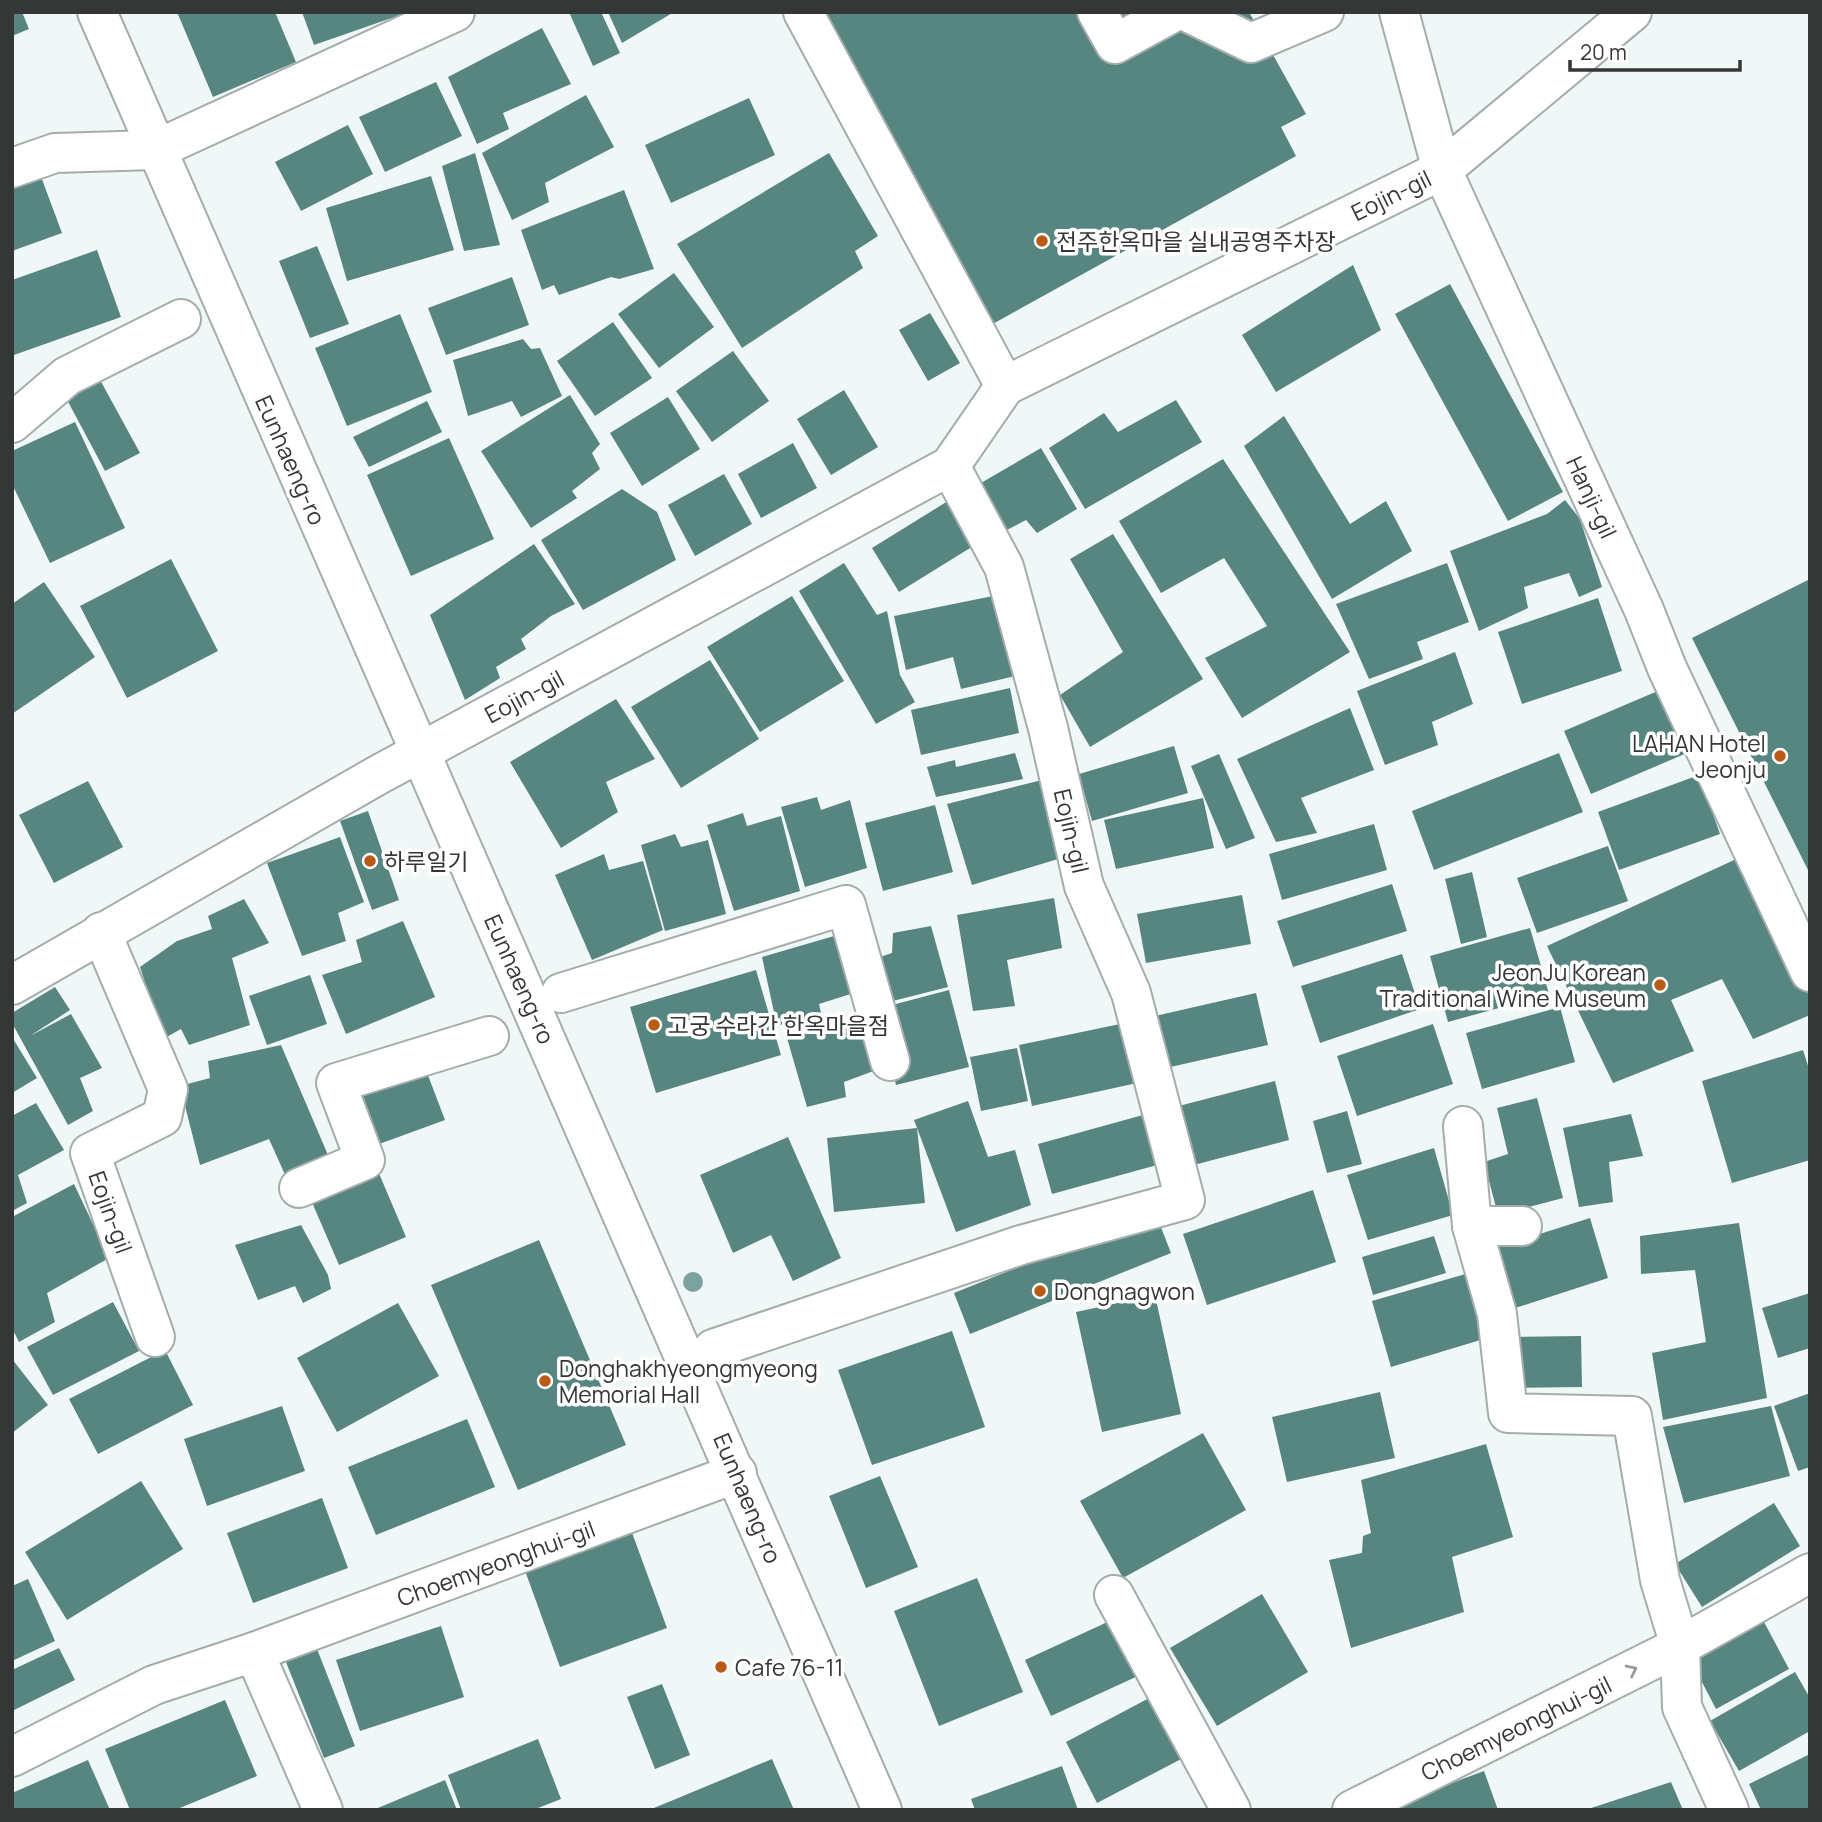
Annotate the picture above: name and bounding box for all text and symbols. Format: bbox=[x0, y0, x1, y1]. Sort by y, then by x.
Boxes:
scale bar bbox=[1570, 28, 1740, 72]
text: 20 m bbox=[1580, 38, 1627, 66]
street label: Eojin-gil bbox=[1346, 162, 1436, 228]
place label: 전주한옥마을 실내공영주차장 bbox=[1056, 225, 1336, 257]
marker: 전주한옥마을 실내공영주차장 bbox=[1034, 233, 1050, 249]
street label: Eunhaeng-ro bbox=[248, 390, 334, 530]
street label: Hanji-gil bbox=[1559, 451, 1625, 543]
street label: Eojin-gil bbox=[479, 662, 569, 730]
place label: LAHAN Hotel Jeonju bbox=[1632, 727, 1766, 785]
marker: LAHAN Hotel Jeonju bbox=[1772, 748, 1788, 764]
street label: Eojin-gil bbox=[1047, 786, 1097, 876]
place label: 하루일기 bbox=[384, 845, 469, 877]
marker: 하루일기 bbox=[362, 853, 378, 869]
street label: Eunhaeng-ro bbox=[477, 909, 563, 1049]
place label: JeonJu Korean Traditional Wine Museum bbox=[1379, 956, 1646, 1014]
marker: JeonJu Korean Traditional Wine Museum bbox=[1652, 977, 1668, 993]
place label: 고궁 수라간 한옥마을점 bbox=[668, 1009, 889, 1041]
marker: 고궁 수라간 한옥마을점 bbox=[646, 1017, 662, 1033]
street label: Eojin-gil bbox=[81, 1166, 141, 1258]
place label: Dongnagwon bbox=[1054, 1275, 1195, 1307]
marker: Dongnagwon bbox=[1032, 1283, 1048, 1299]
place label: Donghakhyeongmyeong Memorial Hall bbox=[559, 1352, 818, 1410]
marker: Donghakhyeongmyeong Memorial Hall bbox=[537, 1373, 553, 1389]
street label: Eunhaeng-ro bbox=[706, 1428, 790, 1568]
street label: Choemyeonghui-gil bbox=[393, 1512, 599, 1614]
place label: Cafe 76-11 bbox=[735, 1651, 843, 1683]
marker: Cafe 76-11 bbox=[713, 1659, 729, 1675]
one-way arrow bbox=[1625, 1665, 1637, 1679]
street label: Choemyeonghui-gil bbox=[1415, 1668, 1617, 1788]

